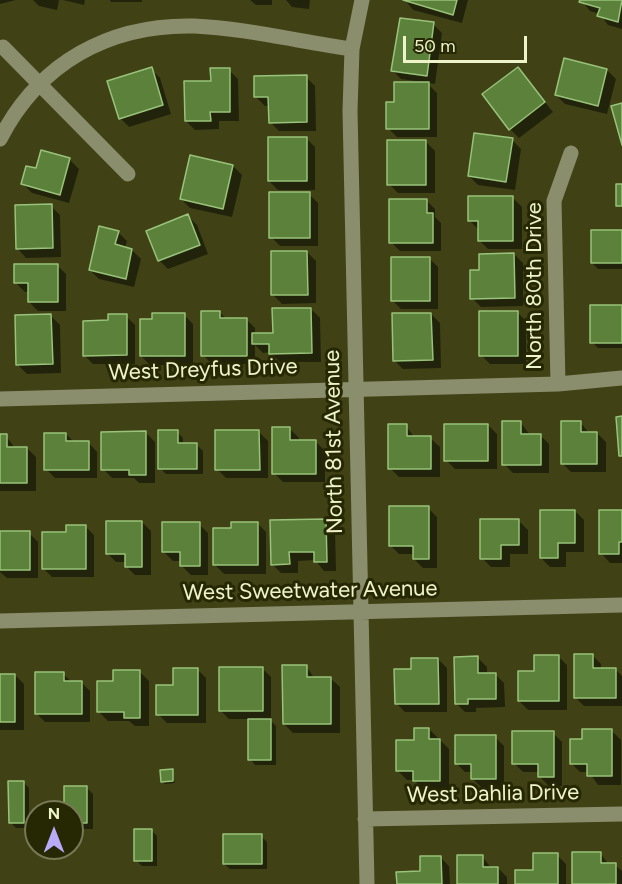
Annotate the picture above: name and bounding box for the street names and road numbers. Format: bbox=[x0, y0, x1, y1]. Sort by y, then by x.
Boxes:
street label: North 80th Drive bbox=[522, 202, 548, 370]
street label: North 81st Avenue bbox=[319, 350, 349, 534]
street label: West Dreyfus Drive bbox=[108, 354, 298, 386]
street label: West Sweetwater Avenue bbox=[182, 576, 438, 606]
street label: West Dahlia Drive bbox=[407, 779, 579, 809]

